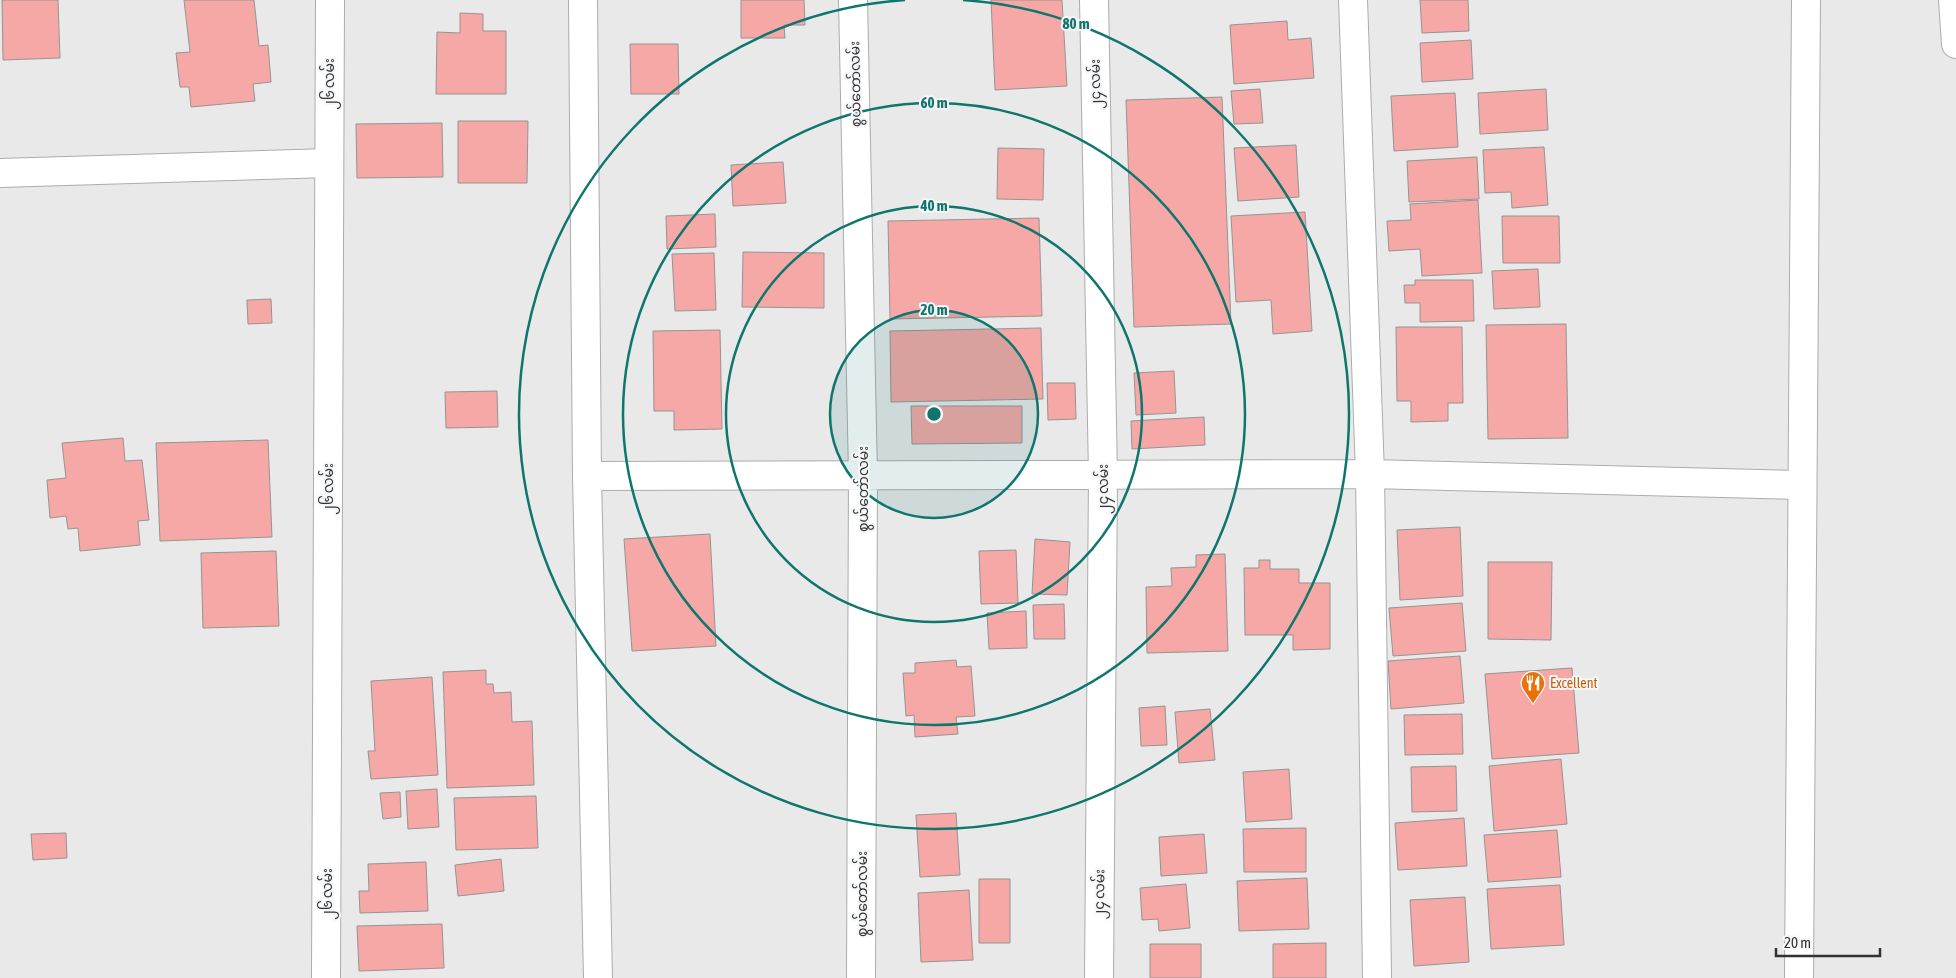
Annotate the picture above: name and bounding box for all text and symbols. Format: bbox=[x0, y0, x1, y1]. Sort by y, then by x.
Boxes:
text: 80 m bbox=[1063, 15, 1090, 32]
street label: စွယ်တော်လမ်း bbox=[844, 41, 867, 127]
street label: ၂၆ လမ်း bbox=[319, 58, 341, 110]
street label: ၂၄ လမ်း bbox=[1085, 59, 1107, 109]
text: 60 m bbox=[921, 94, 948, 111]
text: 40 m bbox=[920, 197, 948, 214]
text: 20 m bbox=[921, 301, 948, 318]
centre of rings bbox=[925, 405, 943, 423]
street label: စွယ်တော်လမ်း bbox=[853, 446, 874, 532]
street label: ၂၆ လမ်း bbox=[318, 463, 340, 515]
street label: ၂၄ လမ်း bbox=[1093, 464, 1115, 514]
restaurant icon: Excellent bbox=[1520, 670, 1546, 704]
place label: Excellent bbox=[1550, 675, 1597, 691]
street label: စွယ်တော်လမ်း bbox=[852, 851, 873, 937]
street label: ၂၆ လမ်း bbox=[317, 868, 339, 920]
street label: ၂၄ လမ်း bbox=[1089, 869, 1111, 919]
scale bar bbox=[1776, 926, 1880, 958]
text: 20 m bbox=[1784, 934, 1811, 951]

